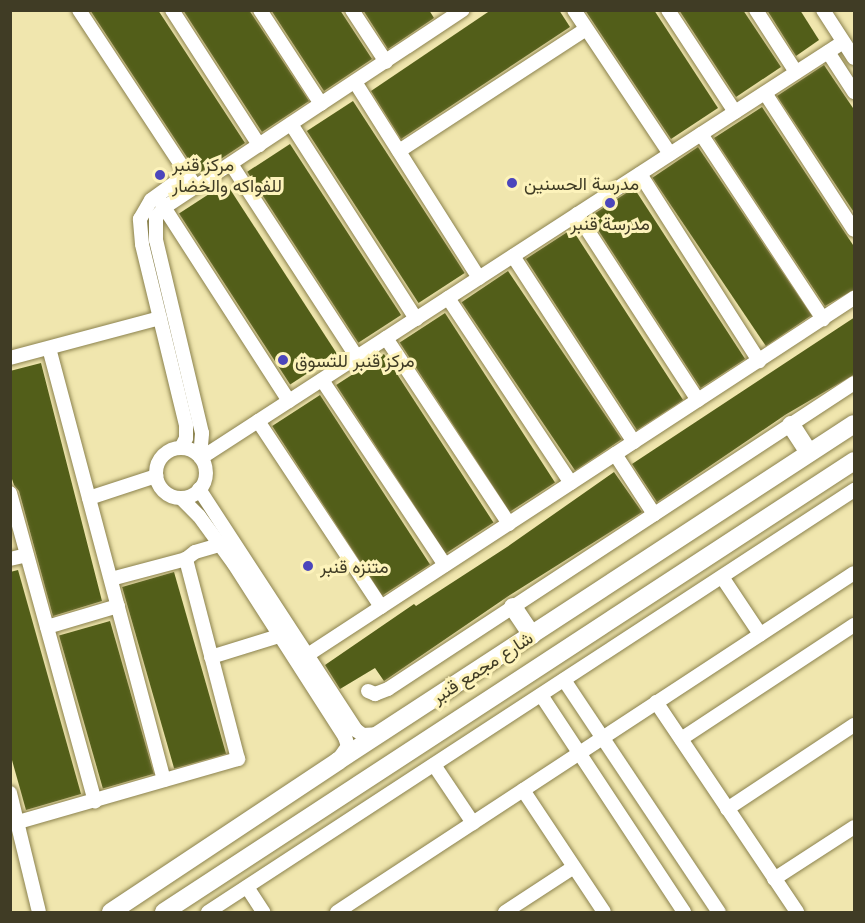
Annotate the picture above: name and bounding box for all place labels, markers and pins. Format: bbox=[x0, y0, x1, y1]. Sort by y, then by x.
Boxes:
place label: مركز قنبر للفواكه والخضار bbox=[172, 154, 282, 196]
marker: مركز قنبر للفواكه والخضار bbox=[153, 168, 167, 182]
place label: مدرسة الحسنين bbox=[524, 172, 639, 194]
marker: مدرسة الحسنين bbox=[505, 176, 519, 190]
marker: مدرسة قنبر bbox=[603, 196, 617, 210]
place label: مدرسة قنبر bbox=[570, 212, 650, 234]
place label: مركز قنبر للتسوق bbox=[295, 349, 415, 371]
marker: مركز قنبر للتسوق bbox=[276, 353, 290, 367]
place label: متنزه قنبر bbox=[320, 555, 389, 577]
marker: متنزه قنبر bbox=[301, 559, 315, 573]

